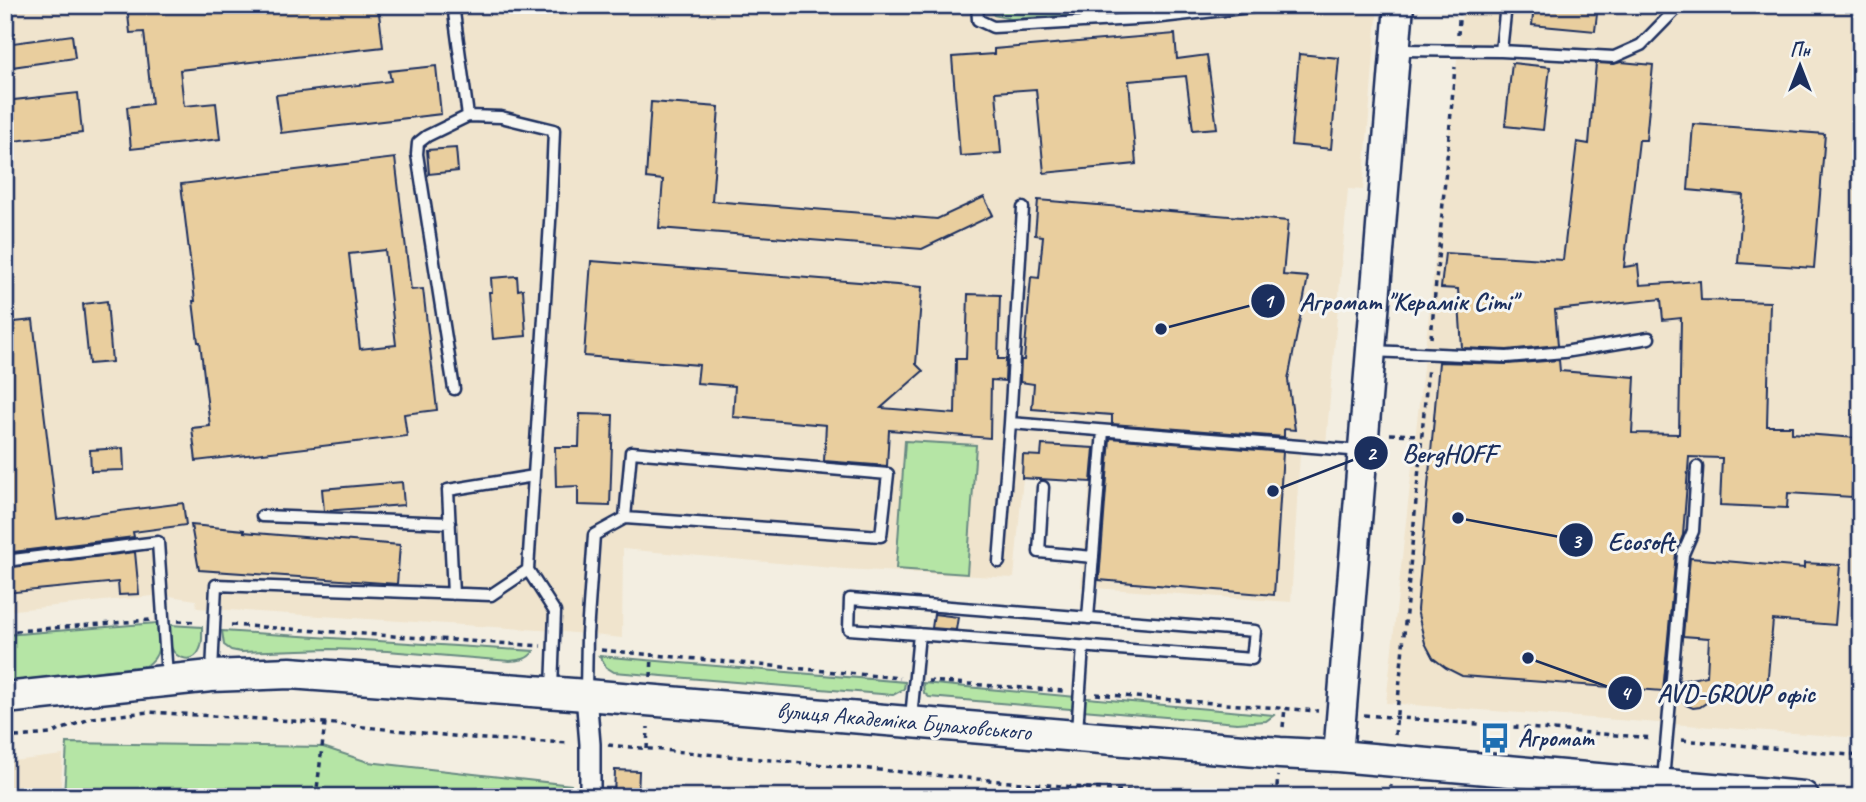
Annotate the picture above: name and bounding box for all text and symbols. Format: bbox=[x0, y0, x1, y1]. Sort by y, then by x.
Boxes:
north arrow bbox=[1764, 32, 1834, 102]
text: Пн bbox=[1790, 38, 1812, 62]
callout: Агромат "Керамік Сіті" bbox=[1250, 277, 1531, 324]
text: Агромат "Керамік Сіті" bbox=[1299, 285, 1523, 318]
text: 1 bbox=[1263, 288, 1275, 314]
callout: BergHOFF bbox=[1353, 430, 1510, 477]
text: BergHOFF bbox=[1402, 437, 1502, 470]
text: 2 bbox=[1366, 440, 1378, 466]
callout: Ecosoft bbox=[1559, 517, 1688, 564]
text: Ecosoft bbox=[1608, 525, 1677, 558]
text: 3 bbox=[1571, 528, 1583, 554]
callout: AVD-GROUP офіс bbox=[1608, 669, 1829, 716]
text: AVD-GROUP офіс bbox=[1657, 677, 1816, 710]
text: 4 bbox=[1620, 680, 1632, 706]
street label: вулиця Академіка Булаховського bbox=[776, 695, 1034, 747]
bus stop icon: Агромат bbox=[1478, 721, 1512, 755]
place label: Агромат bbox=[1518, 723, 1595, 753]

